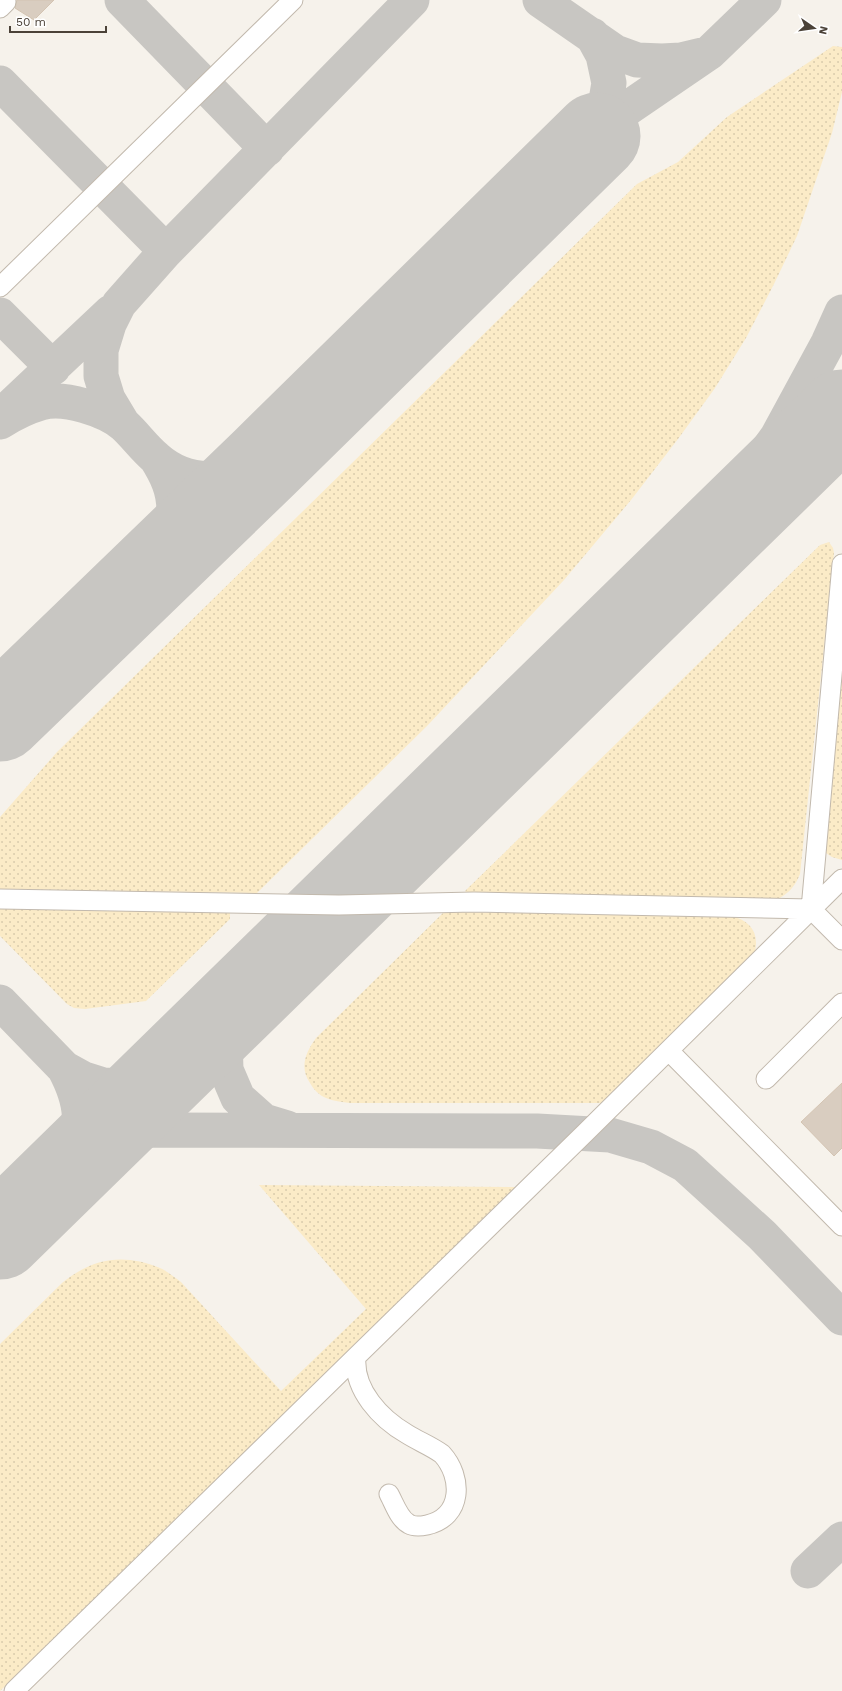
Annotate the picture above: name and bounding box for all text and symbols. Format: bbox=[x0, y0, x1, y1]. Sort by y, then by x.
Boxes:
scale bar bbox=[10, 8, 106, 34]
north arrow bbox=[794, 8, 834, 48]
text: 50 m bbox=[16, 15, 46, 29]
text: N bbox=[816, 25, 831, 36]

